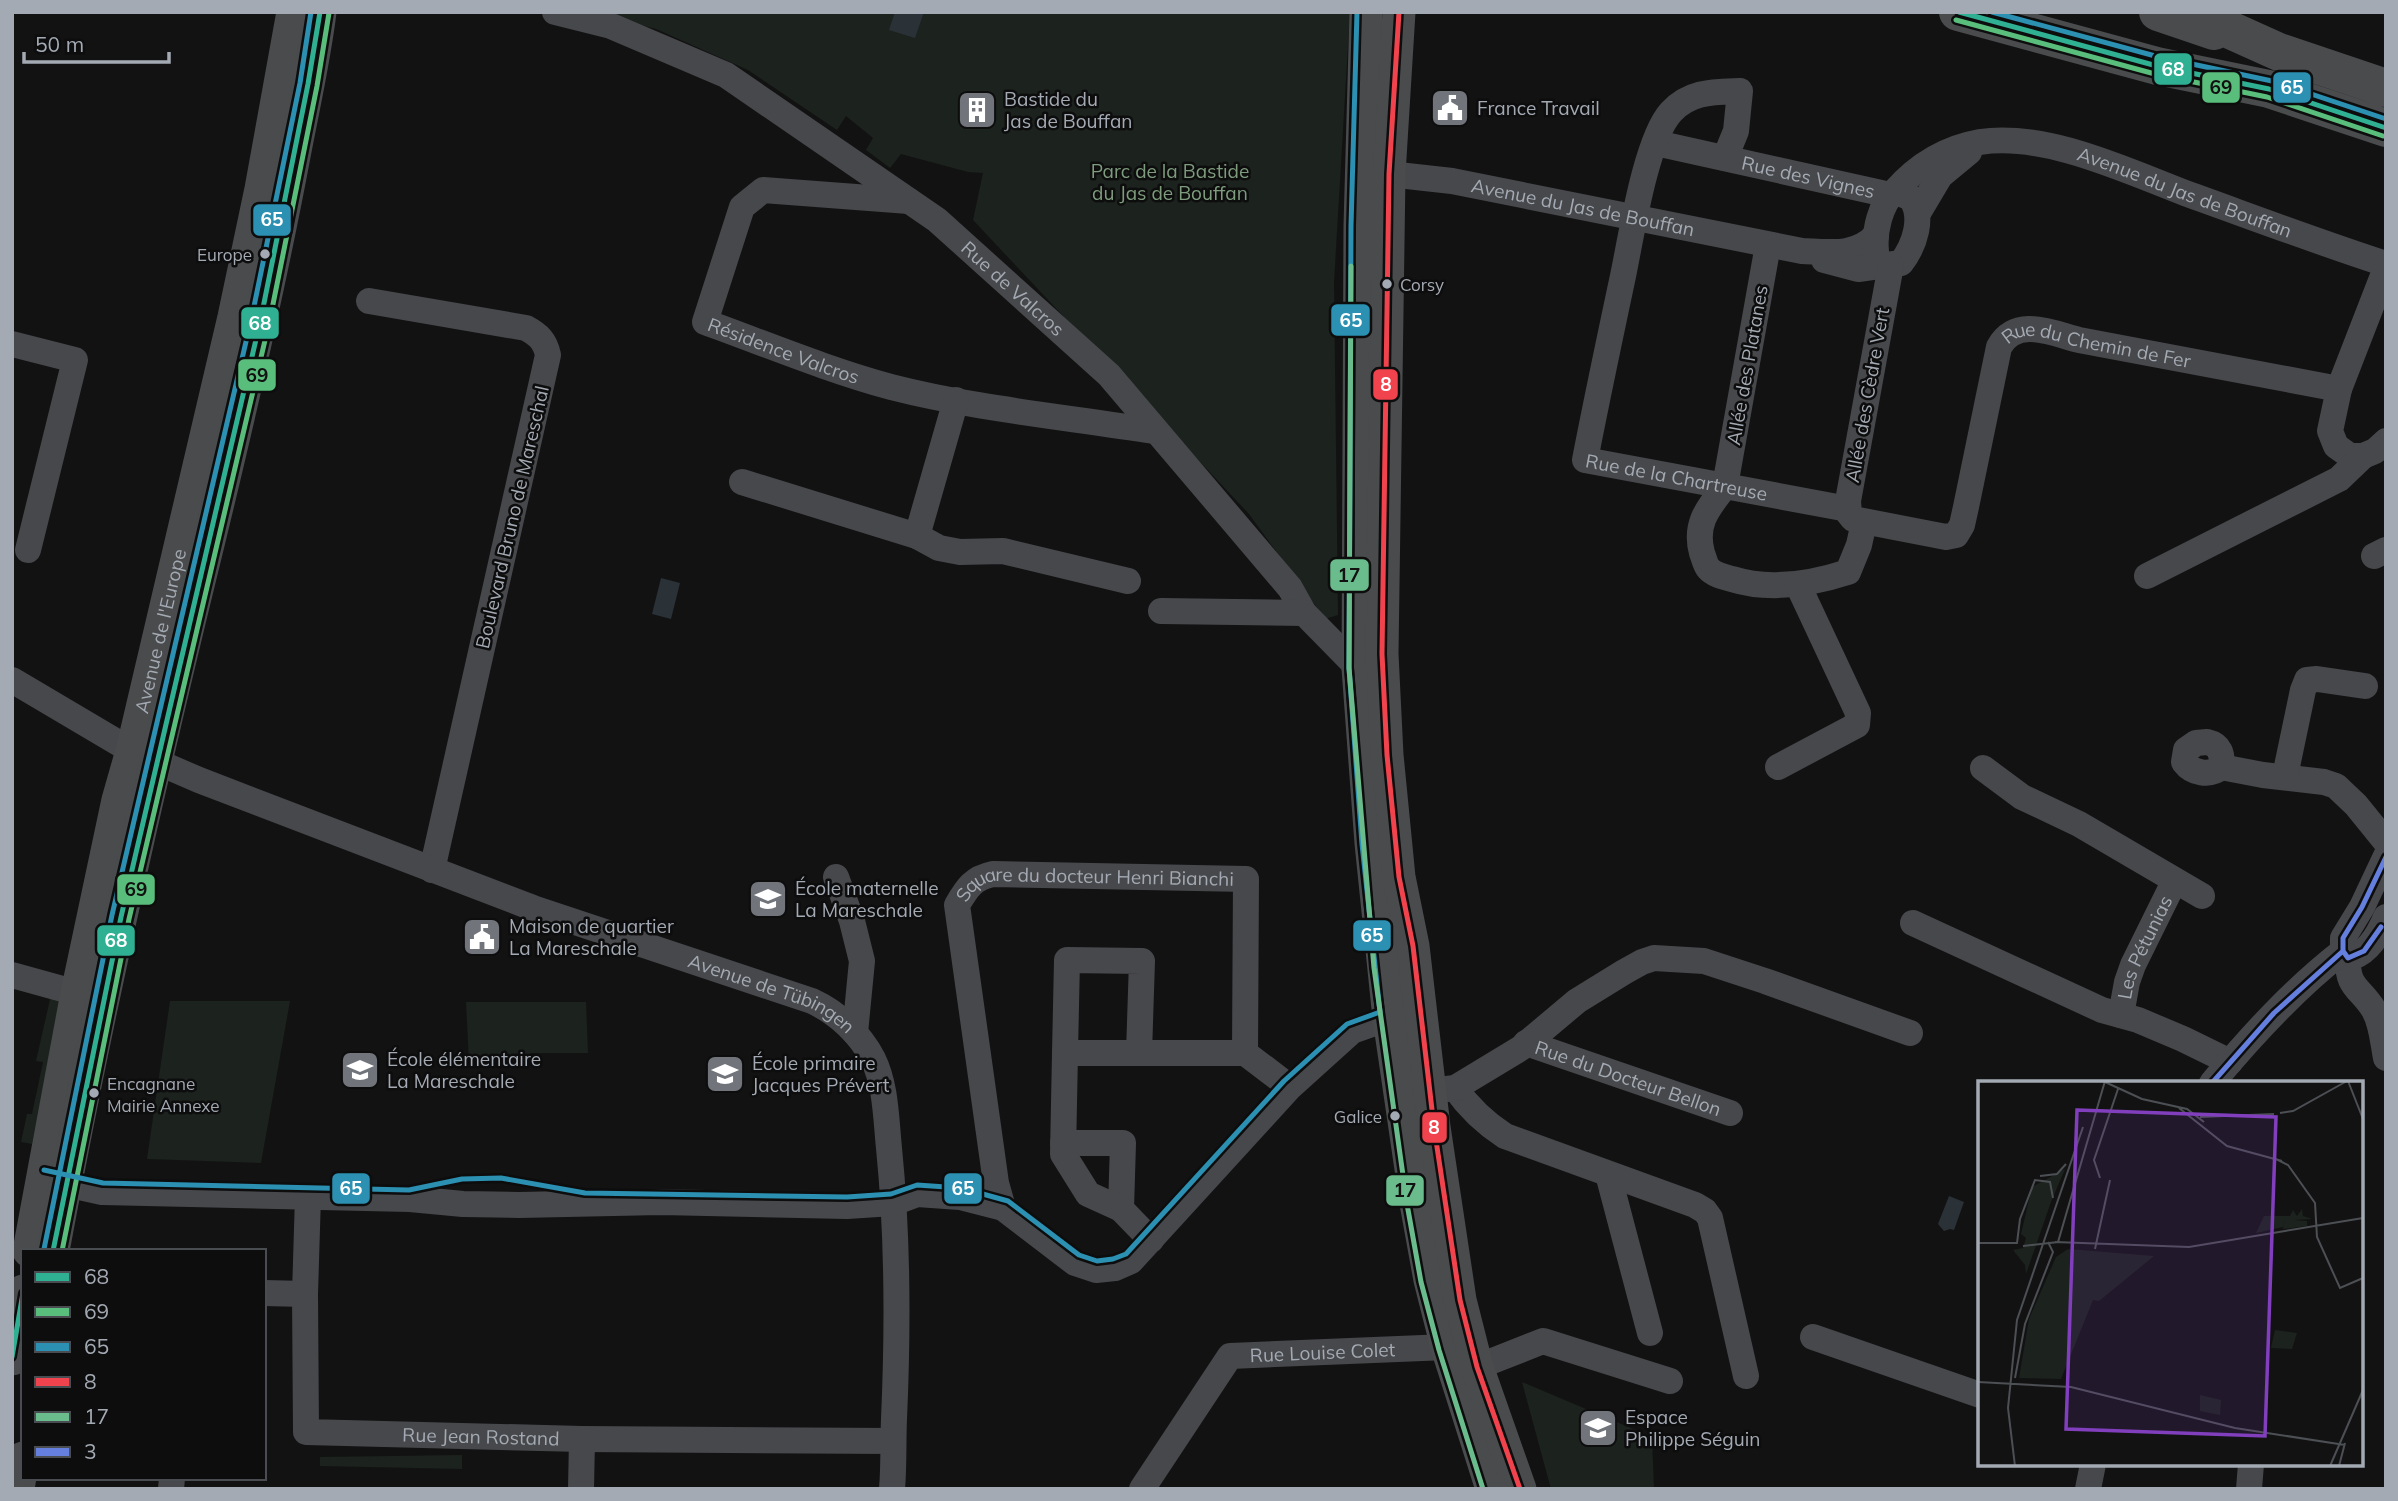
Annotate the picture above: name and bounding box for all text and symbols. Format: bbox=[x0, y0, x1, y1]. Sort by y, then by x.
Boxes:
scale bar bbox=[24, 21, 170, 65]
text: 50 m bbox=[35, 31, 84, 57]
line badge: 68 bbox=[2153, 52, 2193, 86]
text: 68 bbox=[2162, 57, 2184, 81]
line badge: 69 bbox=[2201, 71, 2241, 104]
line badge: 65 bbox=[2272, 71, 2312, 104]
text: 69 bbox=[2210, 75, 2232, 99]
text: 65 bbox=[2281, 75, 2303, 99]
place label: Bastide du Jas de Bouffan bbox=[1004, 87, 1132, 133]
public building icon: France Travail bbox=[1429, 87, 1471, 129]
building icon: Bastide du Jas de Bouffan bbox=[956, 89, 998, 131]
place label: France Travail bbox=[1477, 96, 1600, 120]
street label: Avenue du Jas de Bouffan bbox=[2075, 142, 2295, 243]
street label: Rue des Vignes bbox=[1739, 150, 1877, 203]
park label: Parc de la Bastide du Jas de Bouffan bbox=[1091, 159, 1249, 205]
street label: Avenue du Jas de Bouffan bbox=[1469, 173, 1697, 241]
line badge: 65 bbox=[252, 203, 292, 237]
text: 65 bbox=[261, 207, 283, 231]
street label: Rue de Valcros bbox=[956, 236, 1070, 341]
place label: Europe bbox=[197, 244, 252, 265]
marker: Europe bbox=[258, 247, 272, 261]
place label: Corsy bbox=[1400, 274, 1444, 296]
marker: Corsy bbox=[1380, 277, 1394, 291]
street label: Allée des Platanes bbox=[1721, 283, 1773, 447]
line badge: 65 bbox=[1330, 303, 1371, 337]
street label: Allée des Cèdre Vert bbox=[1840, 305, 1894, 484]
line badge: 68 bbox=[240, 306, 280, 340]
text: 65 bbox=[1340, 308, 1362, 332]
text: 68 bbox=[249, 311, 271, 335]
street label: Résidence Valcros bbox=[705, 312, 862, 389]
street label: Rue du Chemin de Fer bbox=[1996, 317, 2193, 373]
line badge: 69 bbox=[237, 358, 277, 392]
text: 69 bbox=[246, 363, 268, 387]
line badge: 8 bbox=[1372, 368, 1399, 401]
text: 8 bbox=[1380, 372, 1392, 396]
street label: Boulevard Bruno de Mareschal bbox=[470, 383, 554, 651]
street label: Rue de la Chartreuse bbox=[1584, 448, 1769, 506]
street label: Avenue de l'Europe bbox=[129, 546, 191, 716]
line badge: 17 bbox=[1329, 558, 1370, 592]
text: 17 bbox=[1338, 563, 1360, 587]
street label: Square du docteur Henri Bianchi bbox=[950, 862, 1234, 906]
line badge: 69 bbox=[116, 873, 156, 906]
place label: École maternelle La Mareschale bbox=[795, 876, 939, 922]
text: 69 bbox=[125, 877, 147, 901]
school or university icon: École maternelle La Mareschale bbox=[747, 878, 789, 920]
street label: Les Pétunias bbox=[2112, 891, 2177, 1001]
place label: Maison de quartier La Mareschale bbox=[509, 914, 674, 960]
public building icon: Maison de quartier La Mareschale bbox=[461, 916, 503, 958]
line badge: 65 bbox=[1352, 919, 1392, 952]
text: 65 bbox=[1361, 923, 1383, 947]
line badge: 68 bbox=[96, 924, 136, 957]
text: 68 bbox=[105, 928, 127, 952]
street label: Avenue de Tübingen bbox=[685, 949, 860, 1038]
street label: Rue du Docteur Bellon bbox=[1532, 1035, 1724, 1121]
place label: École élémentaire La Mareschale bbox=[387, 1047, 541, 1093]
school or university icon: École élémentaire La Mareschale bbox=[339, 1049, 381, 1091]
place label: École primaire Jacques Prévert bbox=[752, 1051, 890, 1097]
school or university icon: École primaire Jacques Prévert bbox=[704, 1053, 746, 1095]
place label: Encagnane Mairie Annexe bbox=[107, 1073, 219, 1116]
inset map bbox=[1978, 1081, 2363, 1466]
marker: Encagnane Mairie Annexe bbox=[87, 1086, 101, 1100]
place label: Galice bbox=[1334, 1106, 1382, 1127]
marker: Galice bbox=[1388, 1109, 1402, 1123]
line badge: 8 bbox=[1421, 1111, 1448, 1144]
text: 8 bbox=[1428, 1115, 1440, 1139]
line badge: 65 bbox=[331, 1172, 371, 1205]
line badge: 65 bbox=[943, 1172, 983, 1205]
line badge: 17 bbox=[1385, 1174, 1425, 1207]
text: 65 bbox=[340, 1176, 362, 1200]
text: 65 bbox=[952, 1176, 974, 1200]
text: 17 bbox=[1394, 1178, 1416, 1202]
legend bbox=[21, 1249, 266, 1480]
text: 68 bbox=[84, 1263, 109, 1289]
text: 69 bbox=[84, 1298, 109, 1324]
text: 65 bbox=[84, 1333, 109, 1359]
street label: Rue Louise Colet bbox=[1249, 1337, 1396, 1367]
text: 8 bbox=[84, 1368, 97, 1394]
text: 17 bbox=[84, 1403, 109, 1429]
place label: Espace Philippe Séguin bbox=[1625, 1405, 1760, 1451]
school or university icon: Espace Philippe Séguin bbox=[1577, 1407, 1619, 1449]
street label: Rue Jean Rostand bbox=[402, 1422, 560, 1450]
text: 3 bbox=[84, 1438, 97, 1464]

